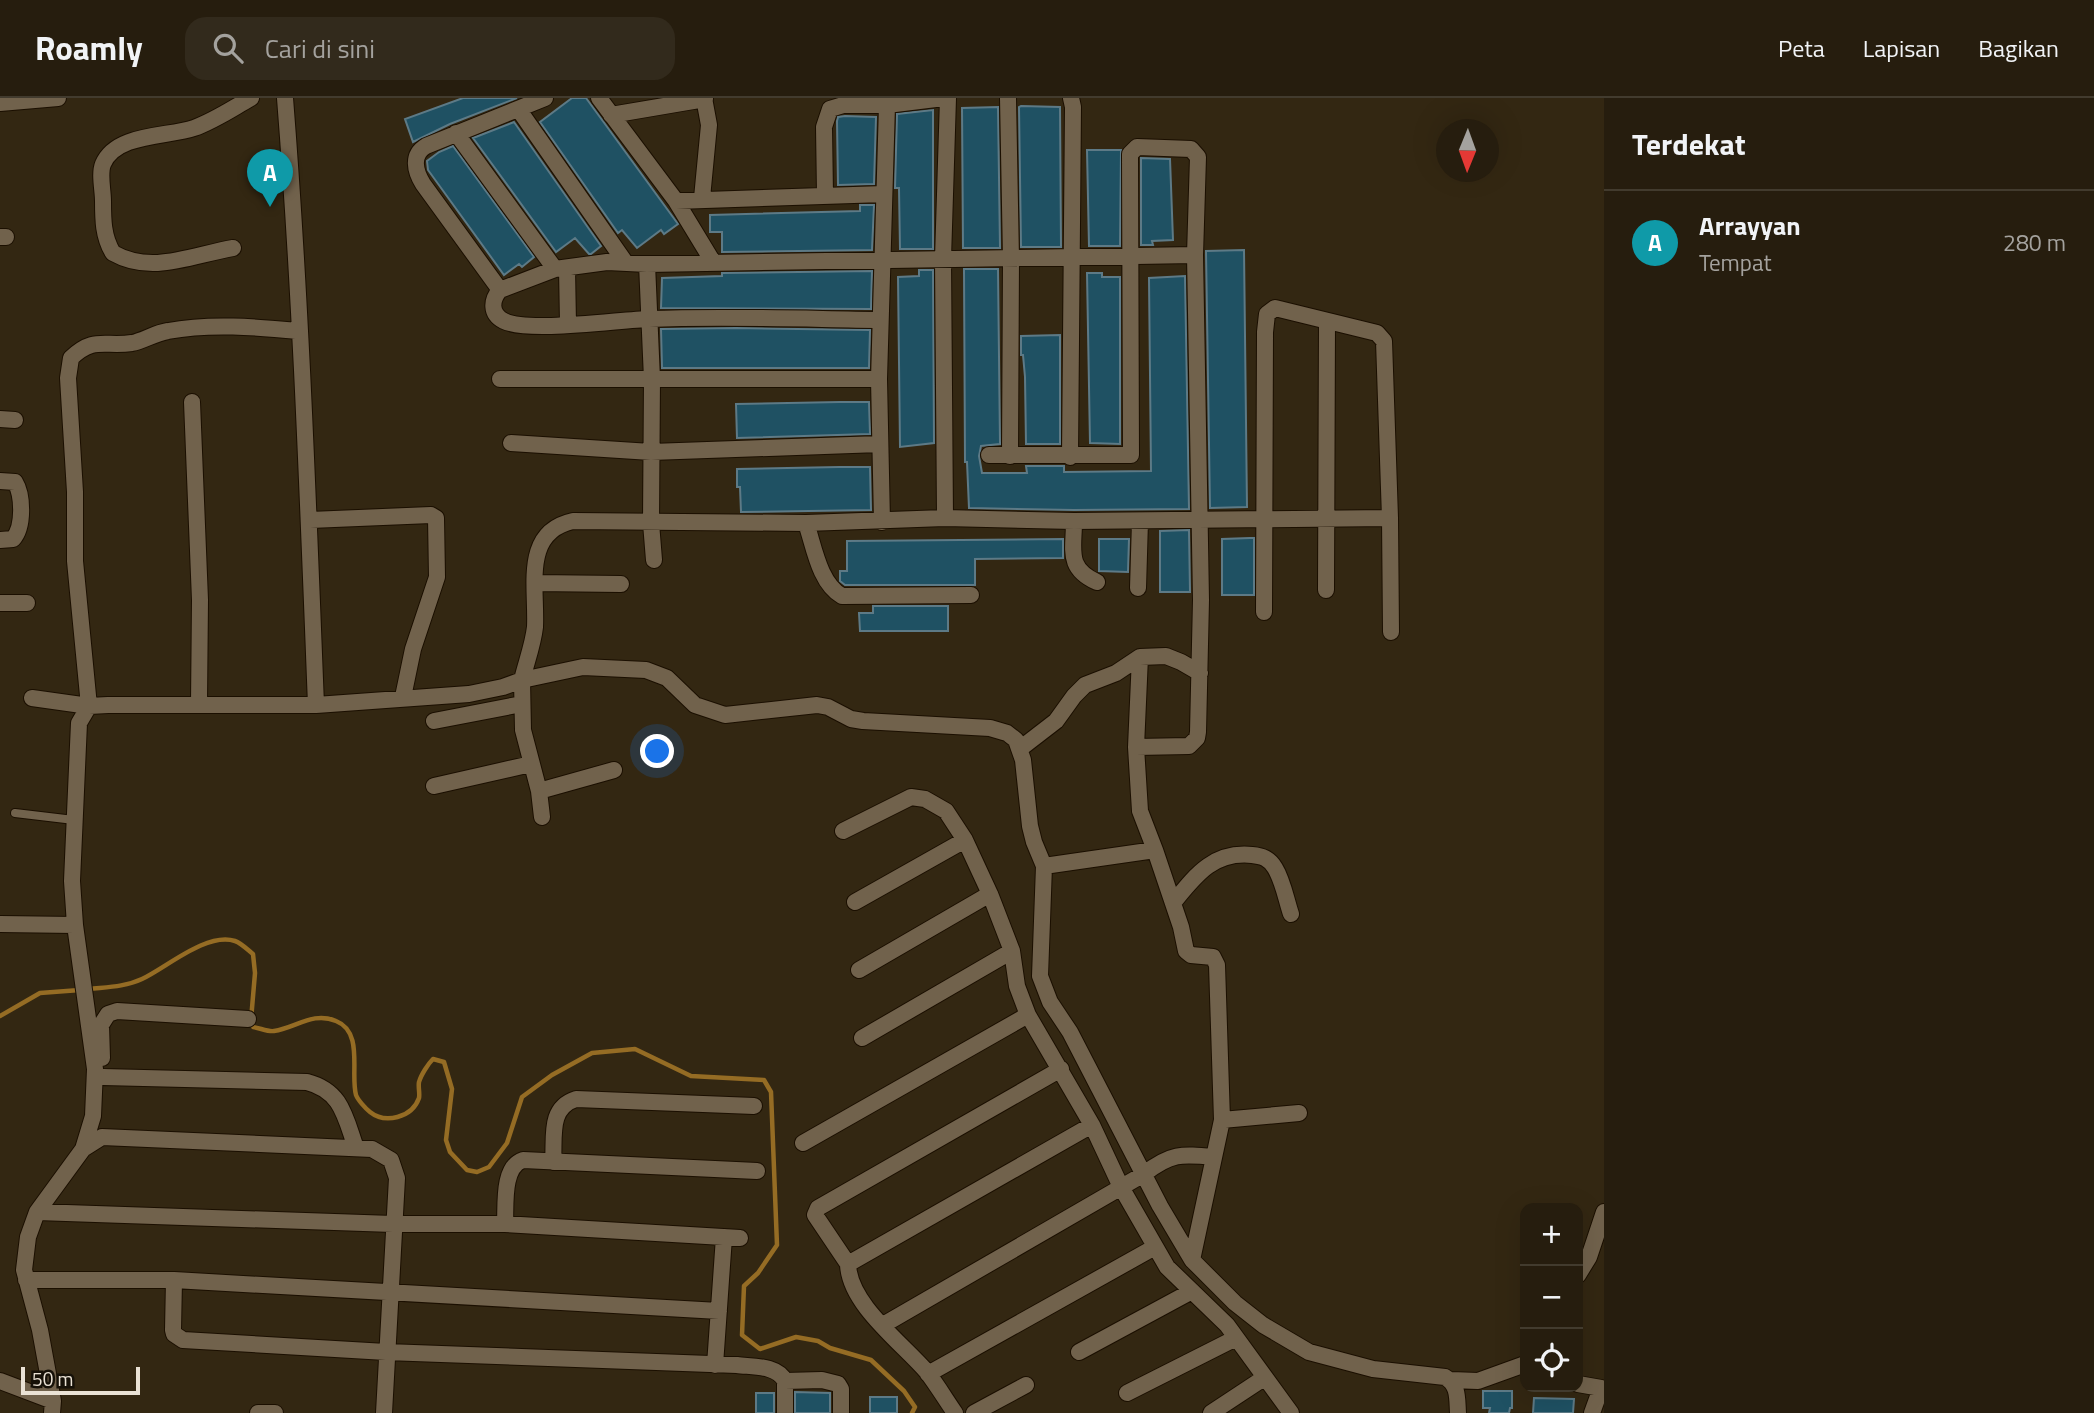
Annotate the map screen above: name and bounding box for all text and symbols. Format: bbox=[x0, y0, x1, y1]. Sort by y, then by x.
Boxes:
search box bbox=[185, 17, 675, 80]
text: Roamly bbox=[35, 23, 143, 73]
icon: search bbox=[209, 29, 247, 67]
text: Cari di sini bbox=[265, 29, 375, 68]
text: Peta bbox=[1778, 30, 1825, 66]
text: Lapisan bbox=[1863, 30, 1940, 66]
text: Bagikan bbox=[1978, 30, 2059, 66]
north arrow bbox=[1436, 119, 1499, 182]
text: Terdekat bbox=[1632, 121, 1746, 167]
pin: A bbox=[247, 149, 293, 207]
text: Arrayyan bbox=[1699, 206, 1801, 245]
text: A bbox=[1648, 225, 1662, 260]
text: 280 m bbox=[2003, 225, 2066, 260]
text: Tempat bbox=[1699, 245, 1772, 280]
your location bbox=[640, 734, 674, 768]
map controls bbox=[1520, 1203, 1583, 1392]
button: + bbox=[1520, 1203, 1583, 1266]
button: − bbox=[1520, 1266, 1583, 1329]
button: locate bbox=[1520, 1329, 1583, 1392]
scale bar bbox=[21, 1364, 140, 1396]
text: 50 m bbox=[32, 1364, 73, 1393]

